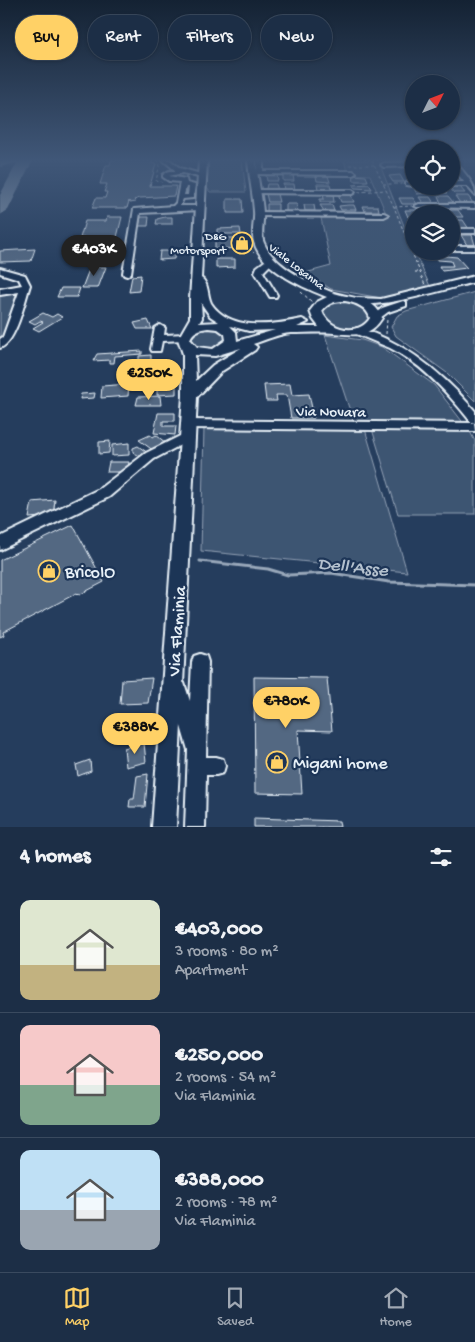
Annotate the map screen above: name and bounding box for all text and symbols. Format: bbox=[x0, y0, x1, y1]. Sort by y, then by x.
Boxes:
chip: Buy bbox=[15, 15, 78, 60]
chip: Rent bbox=[88, 15, 158, 60]
chip: Filters bbox=[168, 15, 251, 60]
chip: New bbox=[261, 15, 332, 60]
north arrow bbox=[405, 75, 460, 130]
map controls bbox=[405, 75, 460, 260]
button: locate bbox=[405, 140, 460, 195]
button: layers bbox=[405, 205, 460, 260]
place label: D&G Motorsport bbox=[170, 231, 227, 259]
shop icon: D&G Motorsport bbox=[230, 231, 254, 255]
pin: €403K bbox=[59, 234, 129, 277]
text: €403K bbox=[72, 241, 116, 260]
street label: Viale Losanna bbox=[264, 241, 327, 294]
pin: €250K bbox=[114, 358, 184, 401]
text: €250K bbox=[127, 365, 171, 384]
street label: Via Novara bbox=[295, 403, 367, 423]
water label: Dell'Asse bbox=[316, 553, 390, 584]
shop icon: BricoIO bbox=[37, 559, 61, 583]
place label: BricoIO bbox=[64, 563, 115, 584]
street label: Via Flaminia bbox=[165, 584, 192, 678]
pin: €780K bbox=[251, 686, 321, 729]
text: €780K bbox=[264, 693, 308, 712]
pin: €388K bbox=[100, 712, 170, 755]
text: €388K bbox=[113, 719, 157, 738]
shop icon: Migani home bbox=[265, 750, 289, 774]
place label: Migani home bbox=[293, 754, 388, 775]
icon: filters bbox=[427, 843, 455, 871]
text: 4 homes bbox=[20, 845, 91, 870]
text: €403,000 bbox=[175, 918, 263, 943]
icon: home bbox=[60, 920, 120, 980]
text: 3 rooms · 80 m² bbox=[175, 943, 279, 962]
text: Apartment bbox=[175, 962, 247, 981]
text: €250,000 bbox=[175, 1044, 263, 1069]
icon: home bbox=[60, 1045, 120, 1105]
text: 2 rooms · 54 m² bbox=[175, 1069, 276, 1088]
text: Via Flaminia bbox=[175, 1088, 255, 1107]
text: €388,000 bbox=[175, 1169, 264, 1194]
icon: home bbox=[60, 1170, 120, 1230]
text: 2 rooms · 78 m² bbox=[175, 1194, 277, 1213]
text: Via Flaminia bbox=[175, 1213, 255, 1232]
tab: Map bbox=[63, 1284, 91, 1331]
tab: Saved bbox=[217, 1284, 253, 1331]
tab: Home bbox=[379, 1284, 412, 1331]

